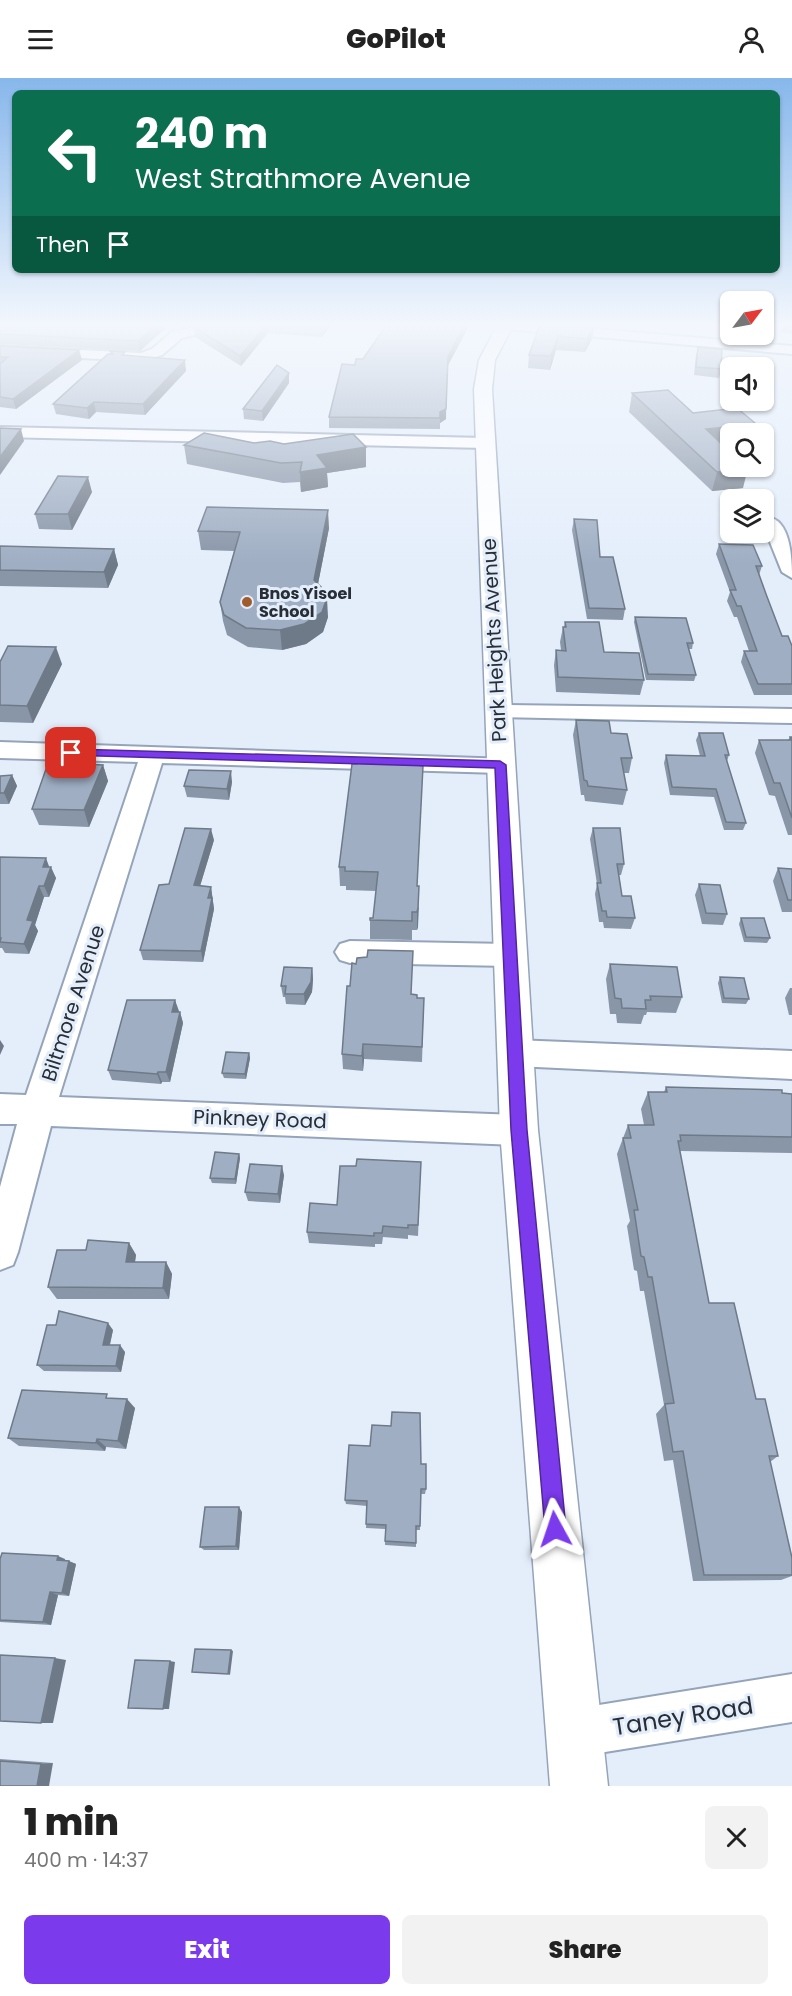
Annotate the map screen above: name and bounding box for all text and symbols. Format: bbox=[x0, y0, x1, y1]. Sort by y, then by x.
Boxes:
text: GoPilot bbox=[346, 20, 446, 57]
icon: menu bbox=[24, 23, 57, 56]
icon: person bbox=[735, 23, 768, 56]
text: 240 m bbox=[135, 104, 268, 163]
icon: left bbox=[36, 114, 114, 192]
text: West Strathmore Avenue bbox=[135, 160, 471, 197]
icon: arrive bbox=[102, 228, 135, 261]
text: Then bbox=[36, 229, 90, 260]
north arrow bbox=[720, 291, 774, 345]
map controls bbox=[720, 291, 774, 543]
button: sound bbox=[720, 357, 774, 411]
button: search bbox=[720, 423, 774, 477]
button: layers bbox=[720, 489, 774, 543]
street label: Park Heights Avenue bbox=[475, 537, 513, 743]
place label: Bnos Yisoel School bbox=[259, 582, 352, 623]
marker: Bnos Yisoel School bbox=[240, 595, 254, 609]
pin bbox=[45, 727, 96, 778]
icon: arrive bbox=[54, 736, 87, 769]
street label: Biltmore Avenue bbox=[34, 921, 112, 1085]
street label: Pinkney Road bbox=[193, 1103, 327, 1135]
position arrow bbox=[523, 1497, 587, 1561]
street label: Taney Road bbox=[610, 1689, 756, 1743]
text: 1 min bbox=[24, 1797, 119, 1848]
button: close bbox=[705, 1806, 768, 1869]
text: 400 m · 14:37 bbox=[24, 1846, 149, 1874]
button: Exit bbox=[24, 1915, 390, 1984]
button: Share bbox=[402, 1915, 768, 1984]

